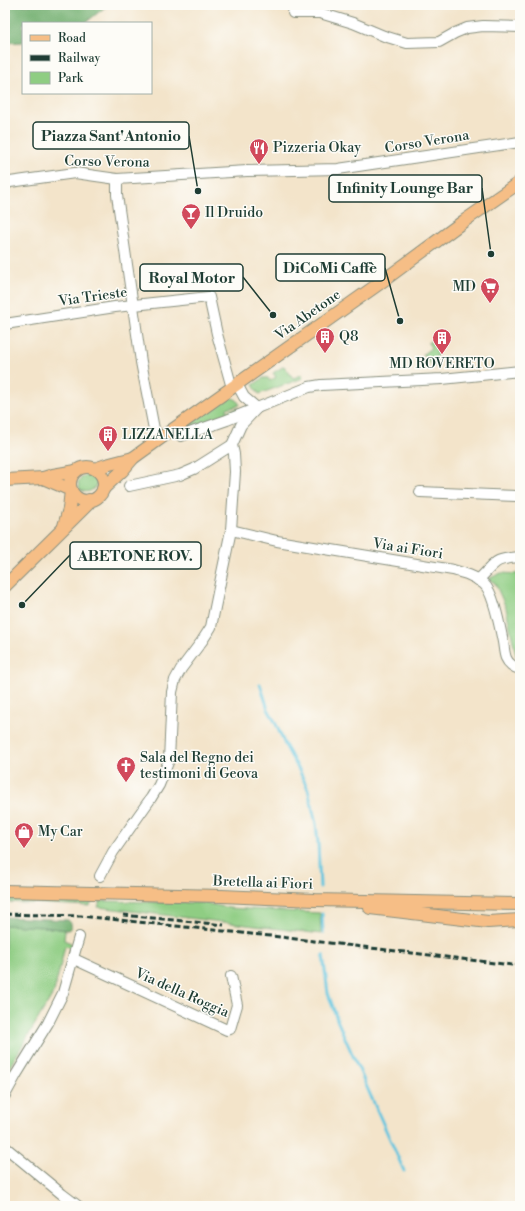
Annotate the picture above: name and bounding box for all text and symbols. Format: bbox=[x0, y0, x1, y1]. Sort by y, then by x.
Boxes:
legend bbox=[22, 22, 152, 94]
text: Road bbox=[58, 31, 86, 46]
text: Railway bbox=[58, 51, 100, 66]
text: Park bbox=[58, 71, 84, 86]
callout: Piazza Sant'Antonio bbox=[33, 122, 189, 149]
street label: Corso Verona bbox=[383, 126, 472, 158]
text: Piazza Sant'Antonio bbox=[41, 127, 181, 146]
restaurant icon: Pizzeria Okay bbox=[248, 137, 270, 165]
place label: Pizzeria Okay bbox=[273, 139, 361, 157]
street label: Corso Verona bbox=[64, 152, 151, 172]
callout: Infinity Lounge Bar bbox=[329, 175, 482, 202]
text: Infinity Lounge Bar bbox=[337, 179, 474, 198]
bar icon: Il Druido bbox=[180, 202, 202, 230]
place label: Il Druido bbox=[205, 204, 263, 222]
callout: DiCoMi Caffè bbox=[276, 254, 385, 281]
text: DiCoMi Caffè bbox=[283, 259, 377, 278]
callout: Royal Motor bbox=[140, 264, 243, 291]
text: Royal Motor bbox=[149, 269, 236, 288]
supermarket icon: MD bbox=[479, 276, 501, 304]
place label: MD bbox=[453, 278, 476, 296]
street label: Via Trieste bbox=[56, 283, 129, 311]
street label: Via Abetone bbox=[271, 286, 344, 345]
building icon: Q8 bbox=[314, 326, 336, 354]
building icon: MD ROVERETO bbox=[431, 327, 453, 355]
place label: Q8 bbox=[339, 328, 359, 346]
place label: MD ROVERETO bbox=[389, 355, 495, 373]
building icon: LIZZANELLA bbox=[97, 424, 119, 452]
place label: LIZZANELLA bbox=[122, 426, 214, 444]
street label: Via ai Fiori bbox=[371, 534, 445, 563]
callout: ABETONE ROV. bbox=[70, 542, 201, 569]
text: ABETONE ROV. bbox=[76, 547, 193, 566]
place label: Sala del Regno dei testimoni di Geova bbox=[140, 749, 259, 783]
church icon: Sala del Regno dei testimoni di Geova bbox=[115, 755, 137, 783]
shop icon: My Car bbox=[13, 821, 35, 849]
place label: My Car bbox=[38, 823, 83, 841]
street label: Bretella ai Fiori bbox=[212, 872, 314, 894]
street label: Via della Roggia bbox=[131, 964, 233, 1022]

